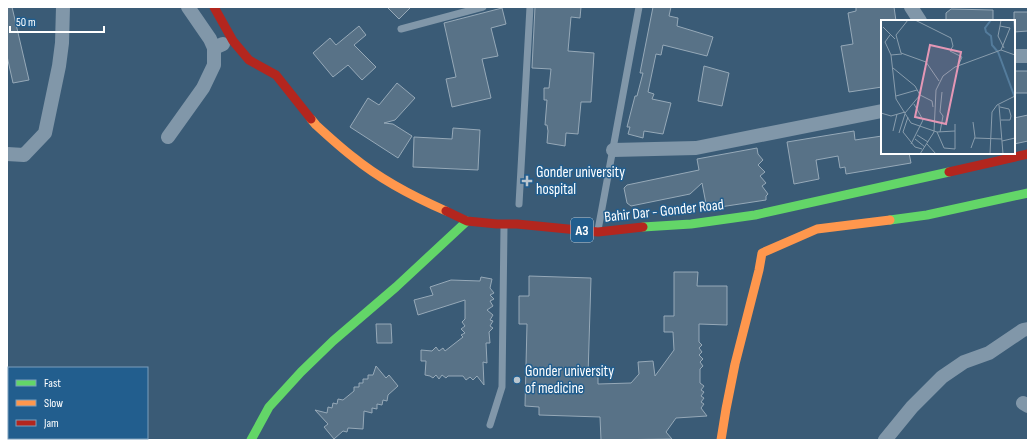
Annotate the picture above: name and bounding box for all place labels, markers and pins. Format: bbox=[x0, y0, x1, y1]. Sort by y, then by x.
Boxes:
place label: Gonder university hospital bbox=[536, 163, 625, 199]
marker: Gonder university hospital bbox=[521, 175, 533, 187]
place label: Gonder university of medicine bbox=[525, 362, 614, 398]
marker: Gonder university of medicine bbox=[512, 375, 522, 385]

